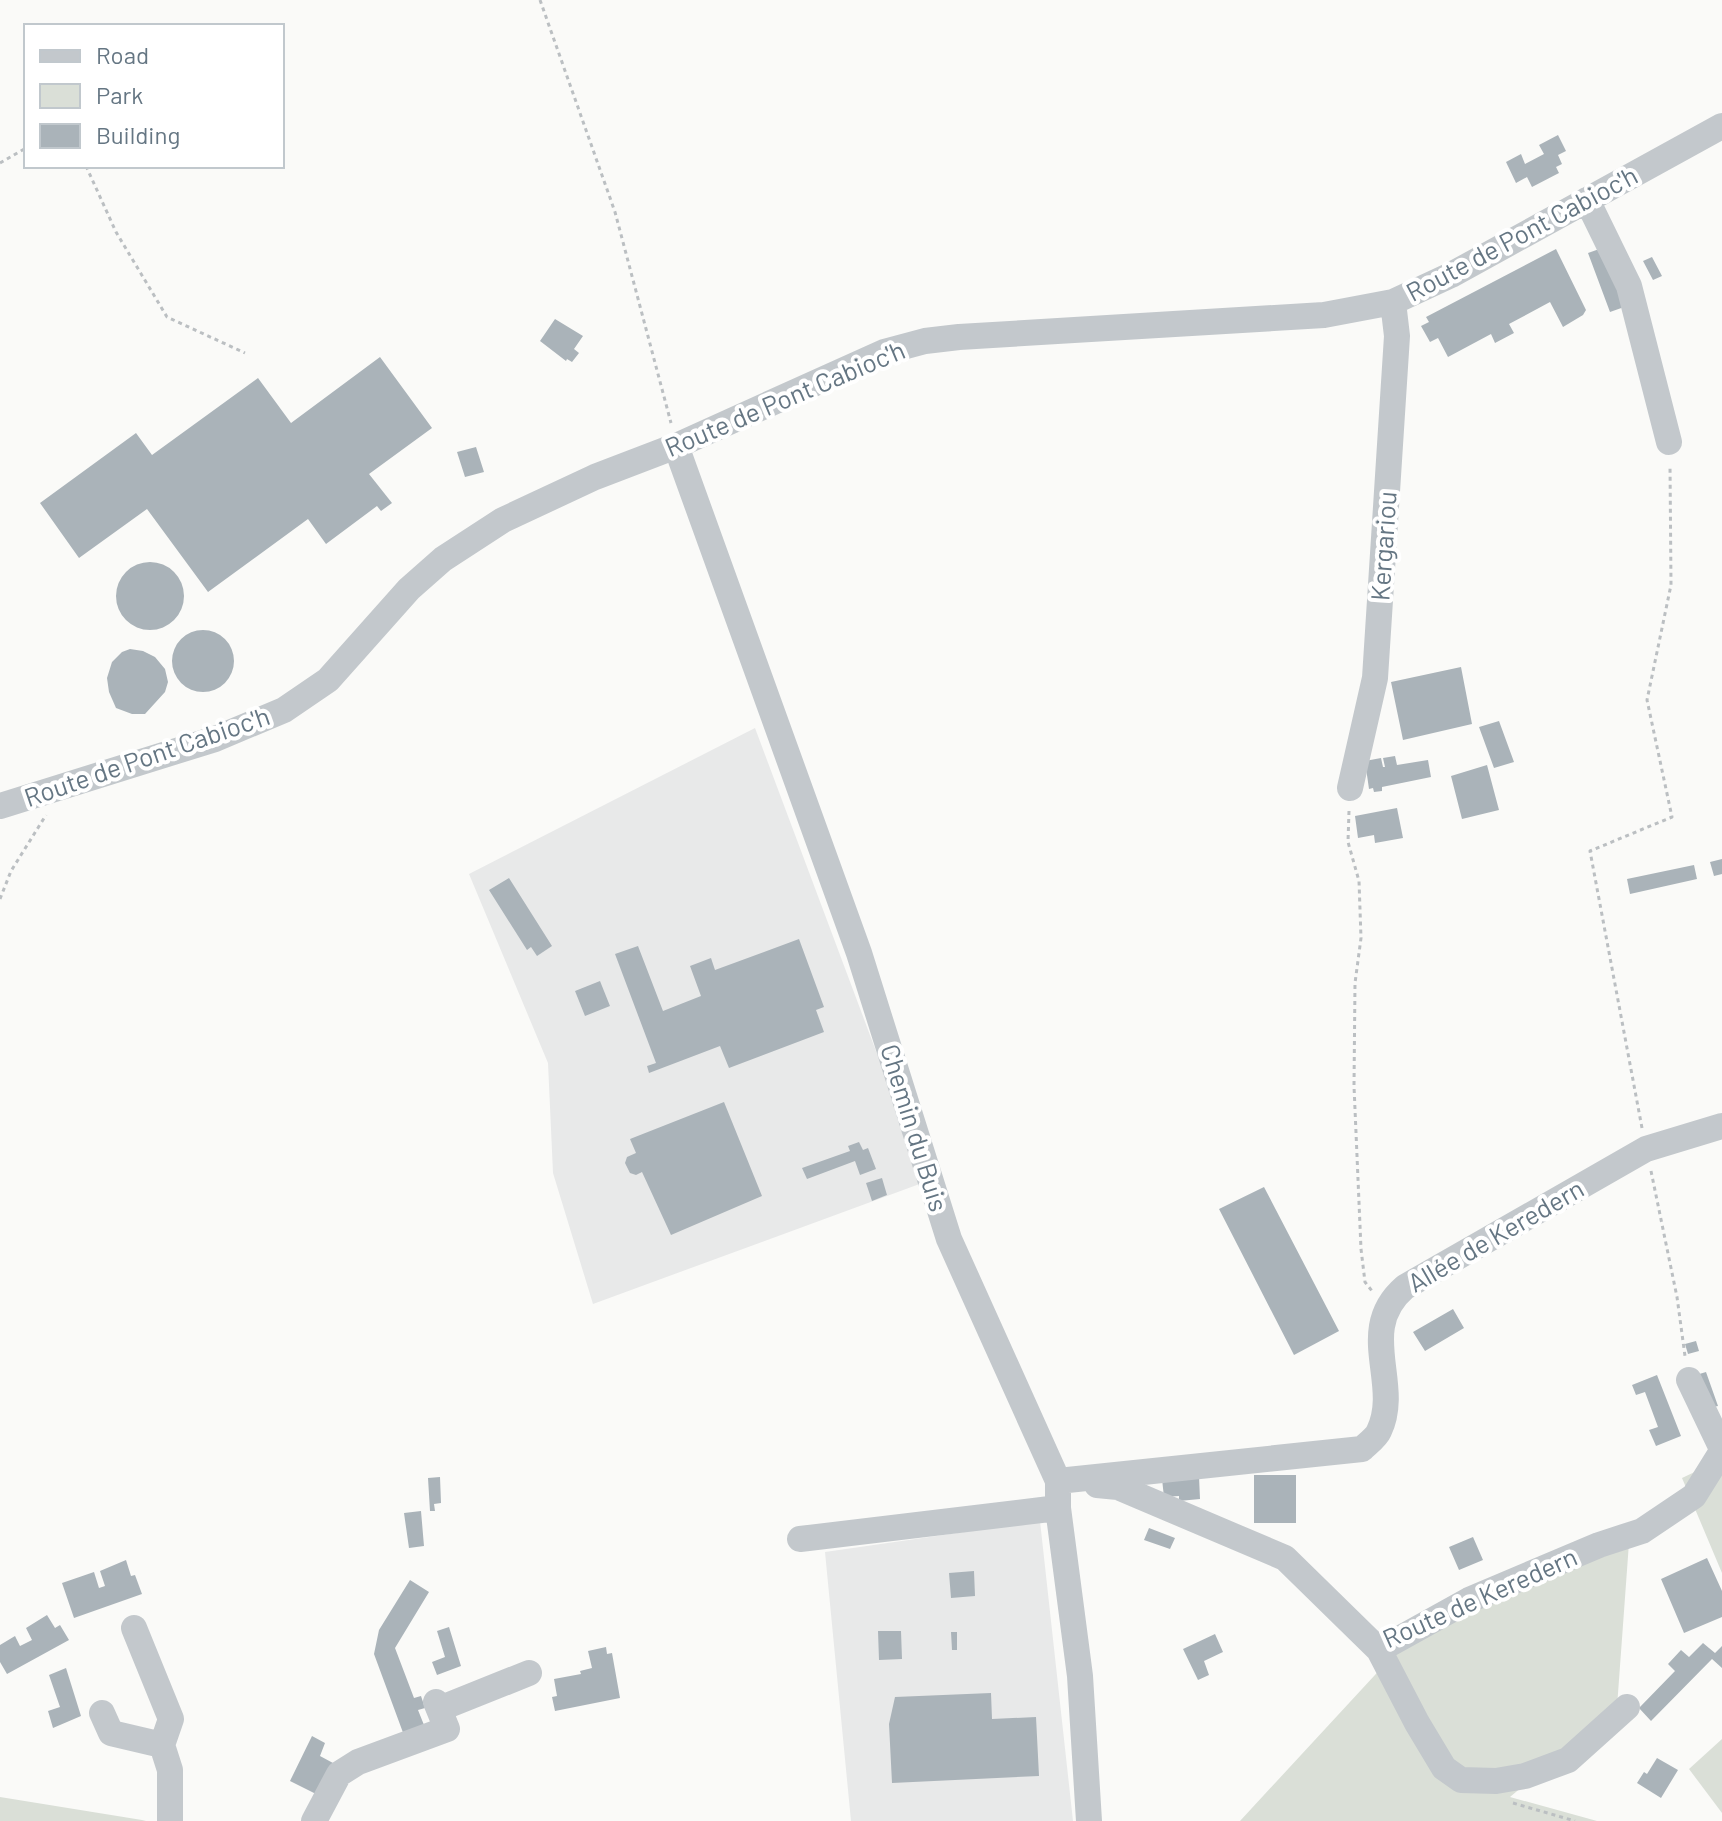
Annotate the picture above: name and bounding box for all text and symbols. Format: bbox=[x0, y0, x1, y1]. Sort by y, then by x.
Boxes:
legend bbox=[24, 24, 284, 168]
text: Road bbox=[96, 40, 149, 69]
text: Park bbox=[96, 80, 143, 109]
text: Building bbox=[96, 120, 180, 149]
street label: Route de Pont Cabioc'h bbox=[1400, 159, 1642, 307]
street label: Route de Pont Cabioc'h bbox=[660, 333, 909, 462]
street label: Kergariou bbox=[1363, 490, 1402, 602]
street label: Route de Pont Cabioc'h bbox=[20, 699, 273, 812]
street label: Chemin du Buis bbox=[875, 1040, 956, 1215]
street label: Allée de Keredern bbox=[1402, 1172, 1589, 1298]
street label: Route de Keredern bbox=[1377, 1540, 1581, 1653]

